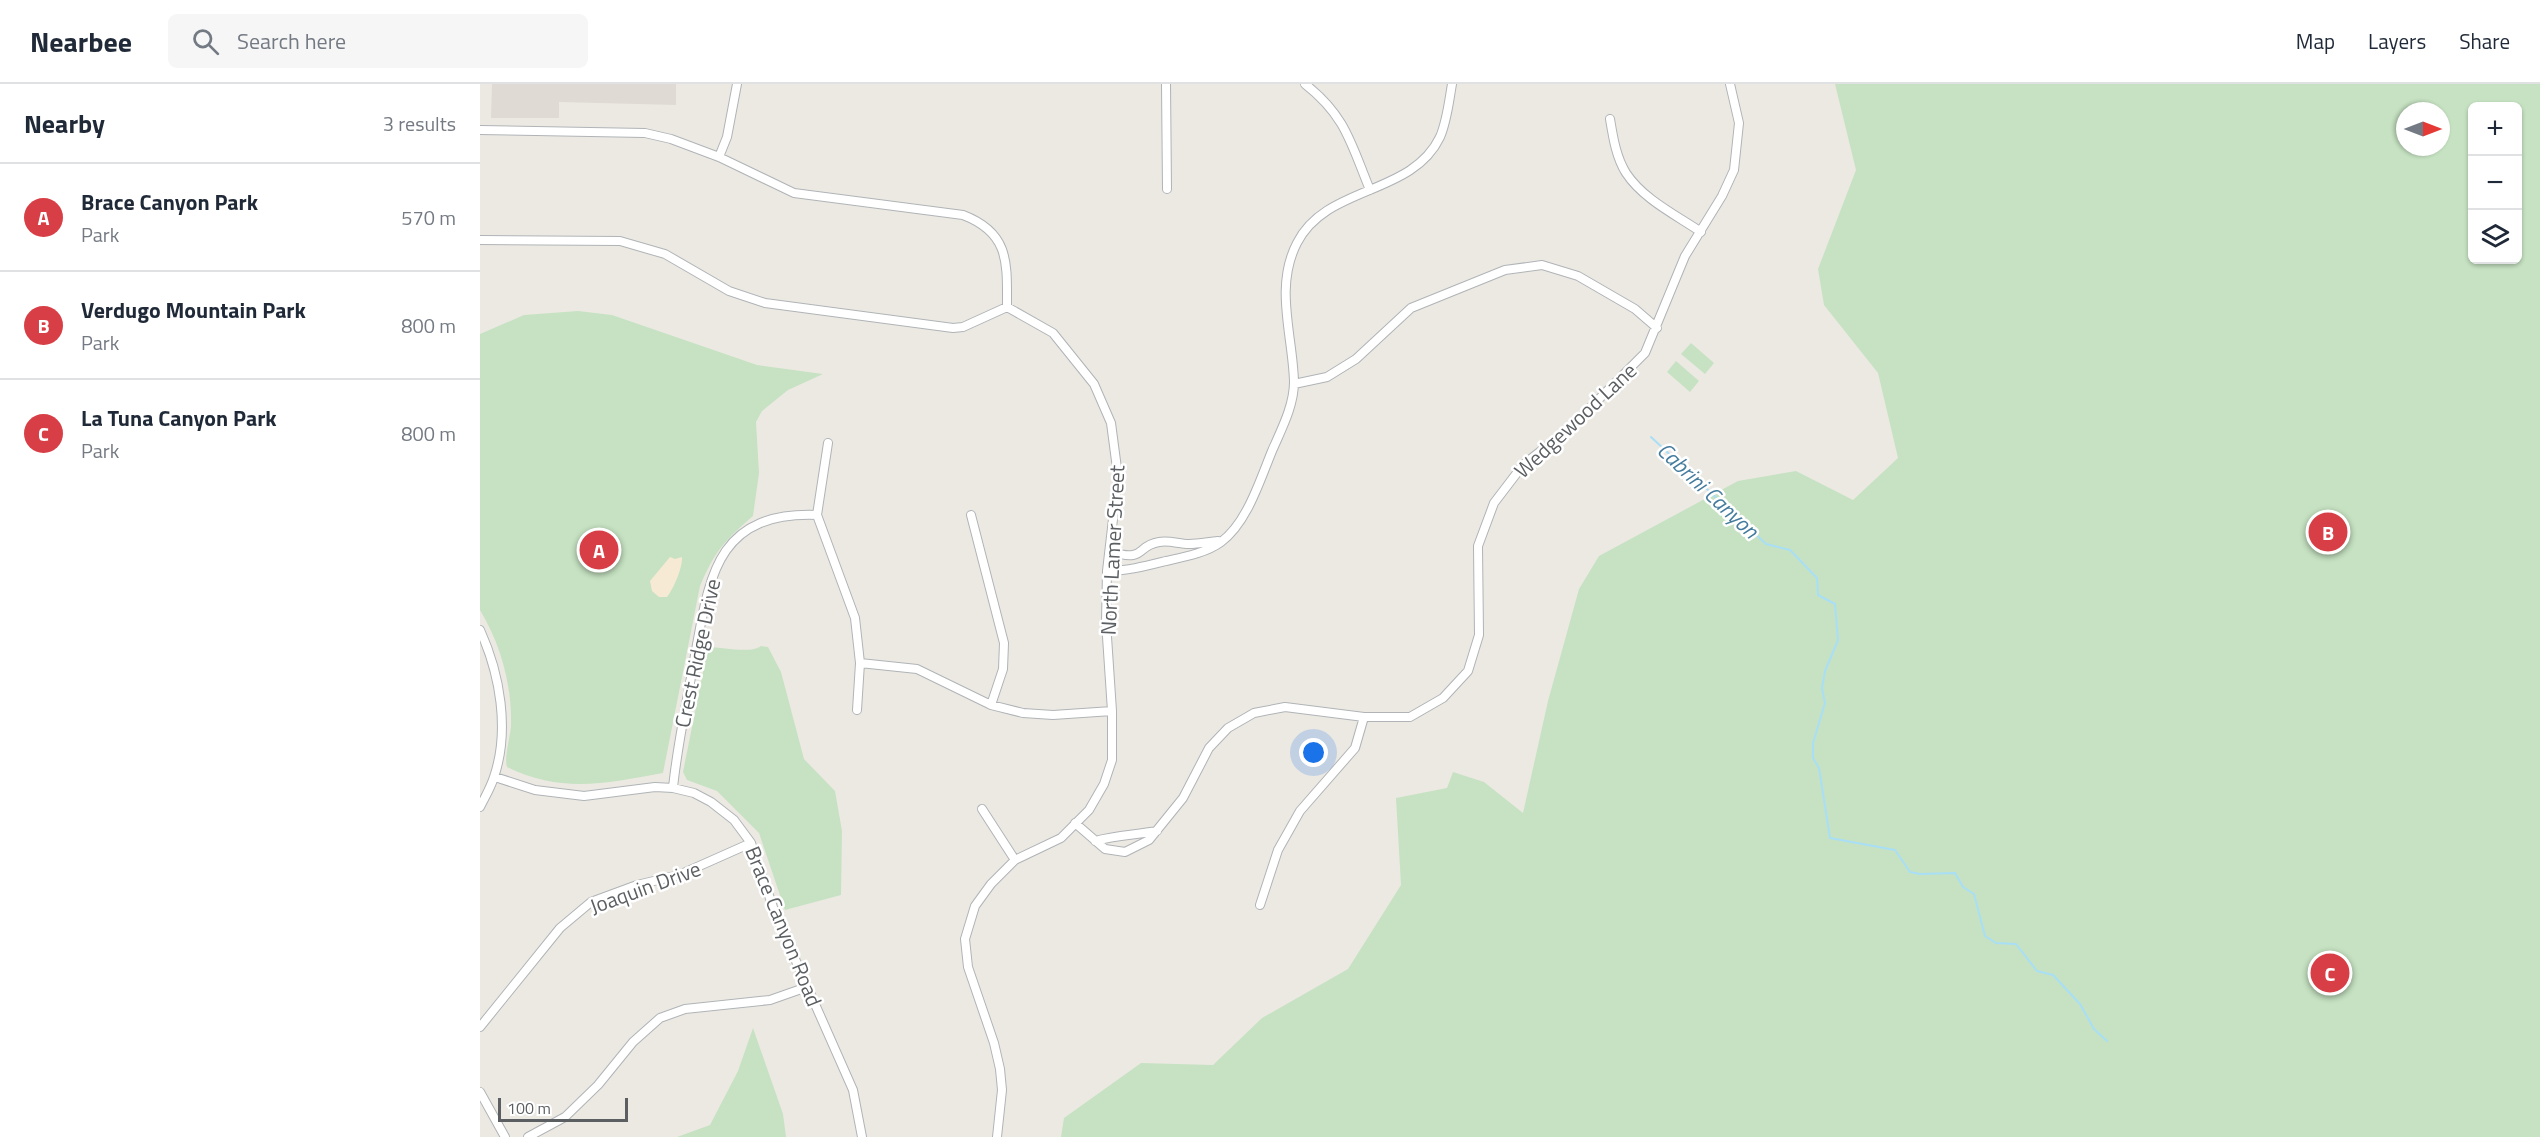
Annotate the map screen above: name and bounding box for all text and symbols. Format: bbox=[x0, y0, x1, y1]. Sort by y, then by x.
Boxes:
search box bbox=[168, 14, 588, 68]
text: Nearbee bbox=[30, 20, 132, 63]
text: Search here bbox=[237, 24, 346, 58]
icon: search bbox=[189, 25, 222, 58]
text: Map bbox=[2296, 25, 2335, 57]
text: Layers bbox=[2368, 25, 2426, 57]
text: Share bbox=[2459, 25, 2510, 57]
north arrow bbox=[2396, 102, 2450, 156]
map controls bbox=[2468, 102, 2522, 264]
button: + bbox=[2468, 102, 2522, 156]
text: Nearby bbox=[24, 104, 105, 143]
text: 3 results bbox=[383, 108, 456, 139]
button: − bbox=[2468, 156, 2522, 210]
text: Brace Canyon Park bbox=[81, 185, 258, 219]
text: A bbox=[37, 202, 50, 233]
text: 570 m bbox=[401, 202, 456, 233]
button: layers bbox=[2468, 210, 2522, 264]
text: Park bbox=[81, 219, 119, 250]
text: Verdugo Mountain Park bbox=[81, 293, 306, 327]
text: B bbox=[37, 310, 50, 341]
text: 800 m bbox=[401, 310, 456, 341]
text: Park bbox=[81, 327, 119, 358]
street label: Wedgewood Lane bbox=[1507, 355, 1643, 485]
text: La Tuna Canyon Park bbox=[81, 401, 277, 435]
text: C bbox=[38, 418, 49, 449]
text: 800 m bbox=[401, 418, 456, 449]
water label: Cabrini Canyon bbox=[1649, 434, 1767, 547]
text: Park bbox=[81, 435, 119, 466]
street label: North Lamer Street bbox=[1092, 463, 1132, 636]
pin: B bbox=[2308, 510, 2348, 554]
pin: A bbox=[580, 528, 618, 572]
street label: Crest Ridge Drive bbox=[666, 576, 728, 730]
your location bbox=[1299, 738, 1328, 767]
street label: Brace Canyon Road bbox=[737, 841, 831, 1011]
street label: Joaquin Drive bbox=[585, 852, 705, 922]
pin: C bbox=[2310, 950, 2350, 996]
scale bar bbox=[498, 1095, 628, 1122]
text: 100 m bbox=[507, 1096, 551, 1120]

